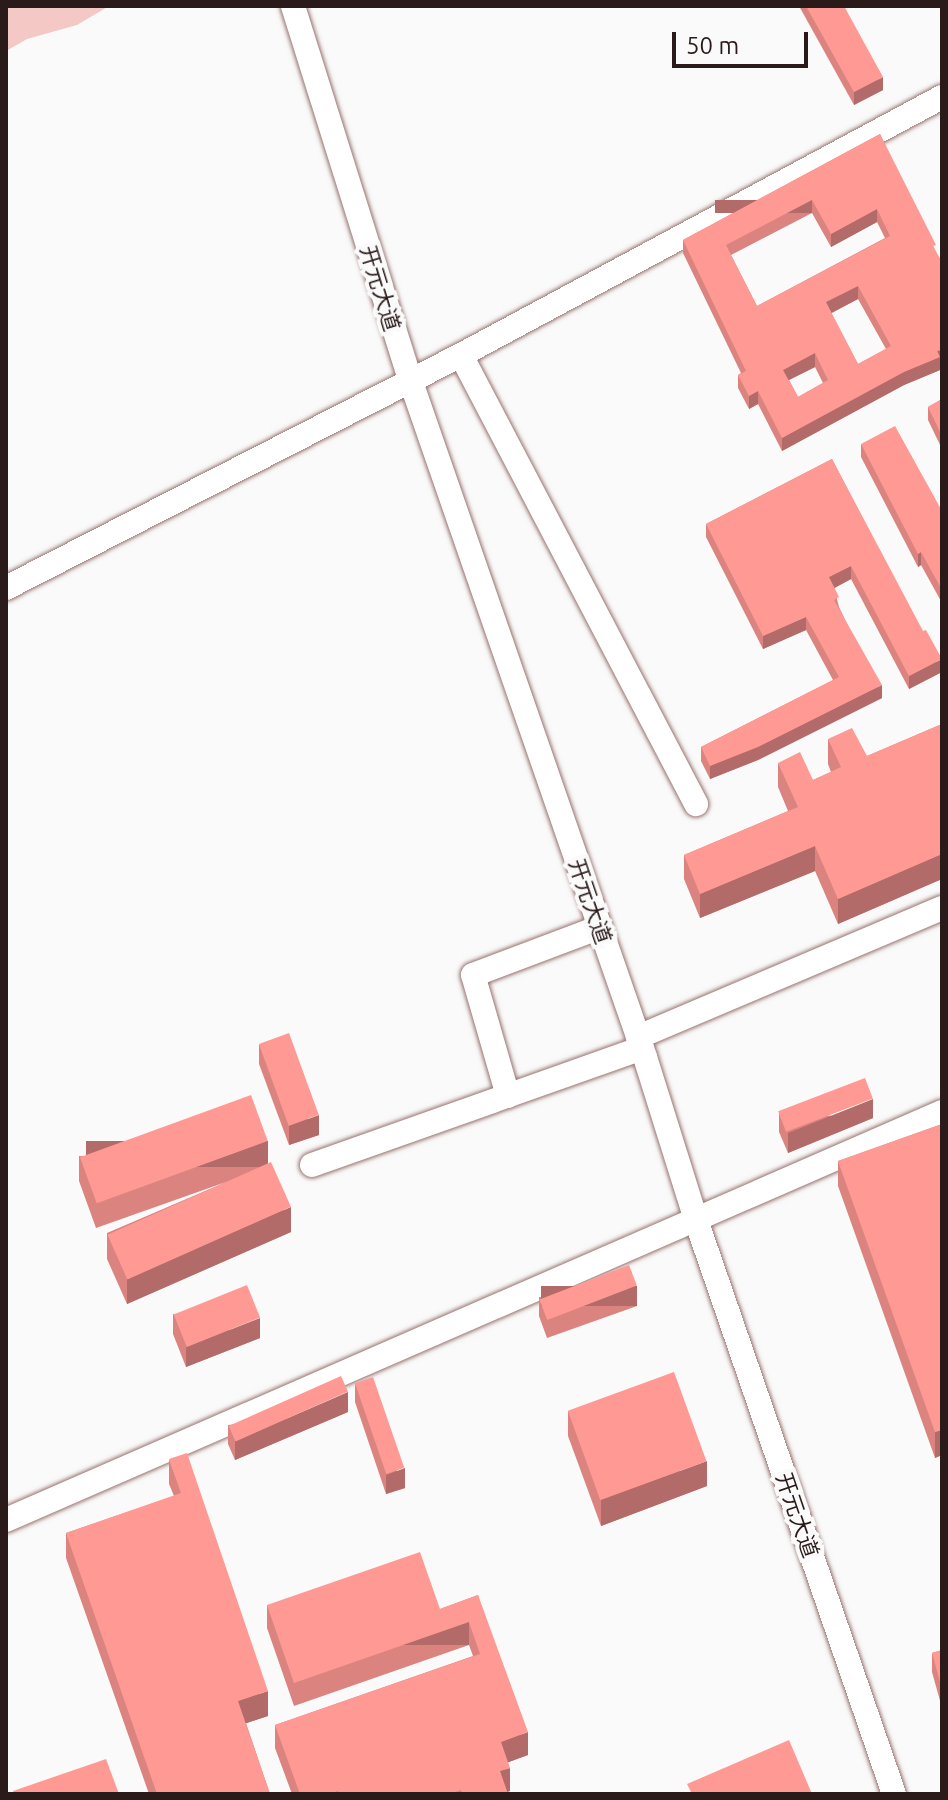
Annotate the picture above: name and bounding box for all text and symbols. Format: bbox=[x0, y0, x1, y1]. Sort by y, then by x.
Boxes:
scale bar bbox=[676, 16, 812, 66]
text: 50 m bbox=[686, 32, 739, 59]
street label: 开元大道 bbox=[356, 242, 406, 334]
street label: 开元大道 bbox=[564, 855, 618, 947]
street label: 开元大道 bbox=[771, 1469, 825, 1561]

